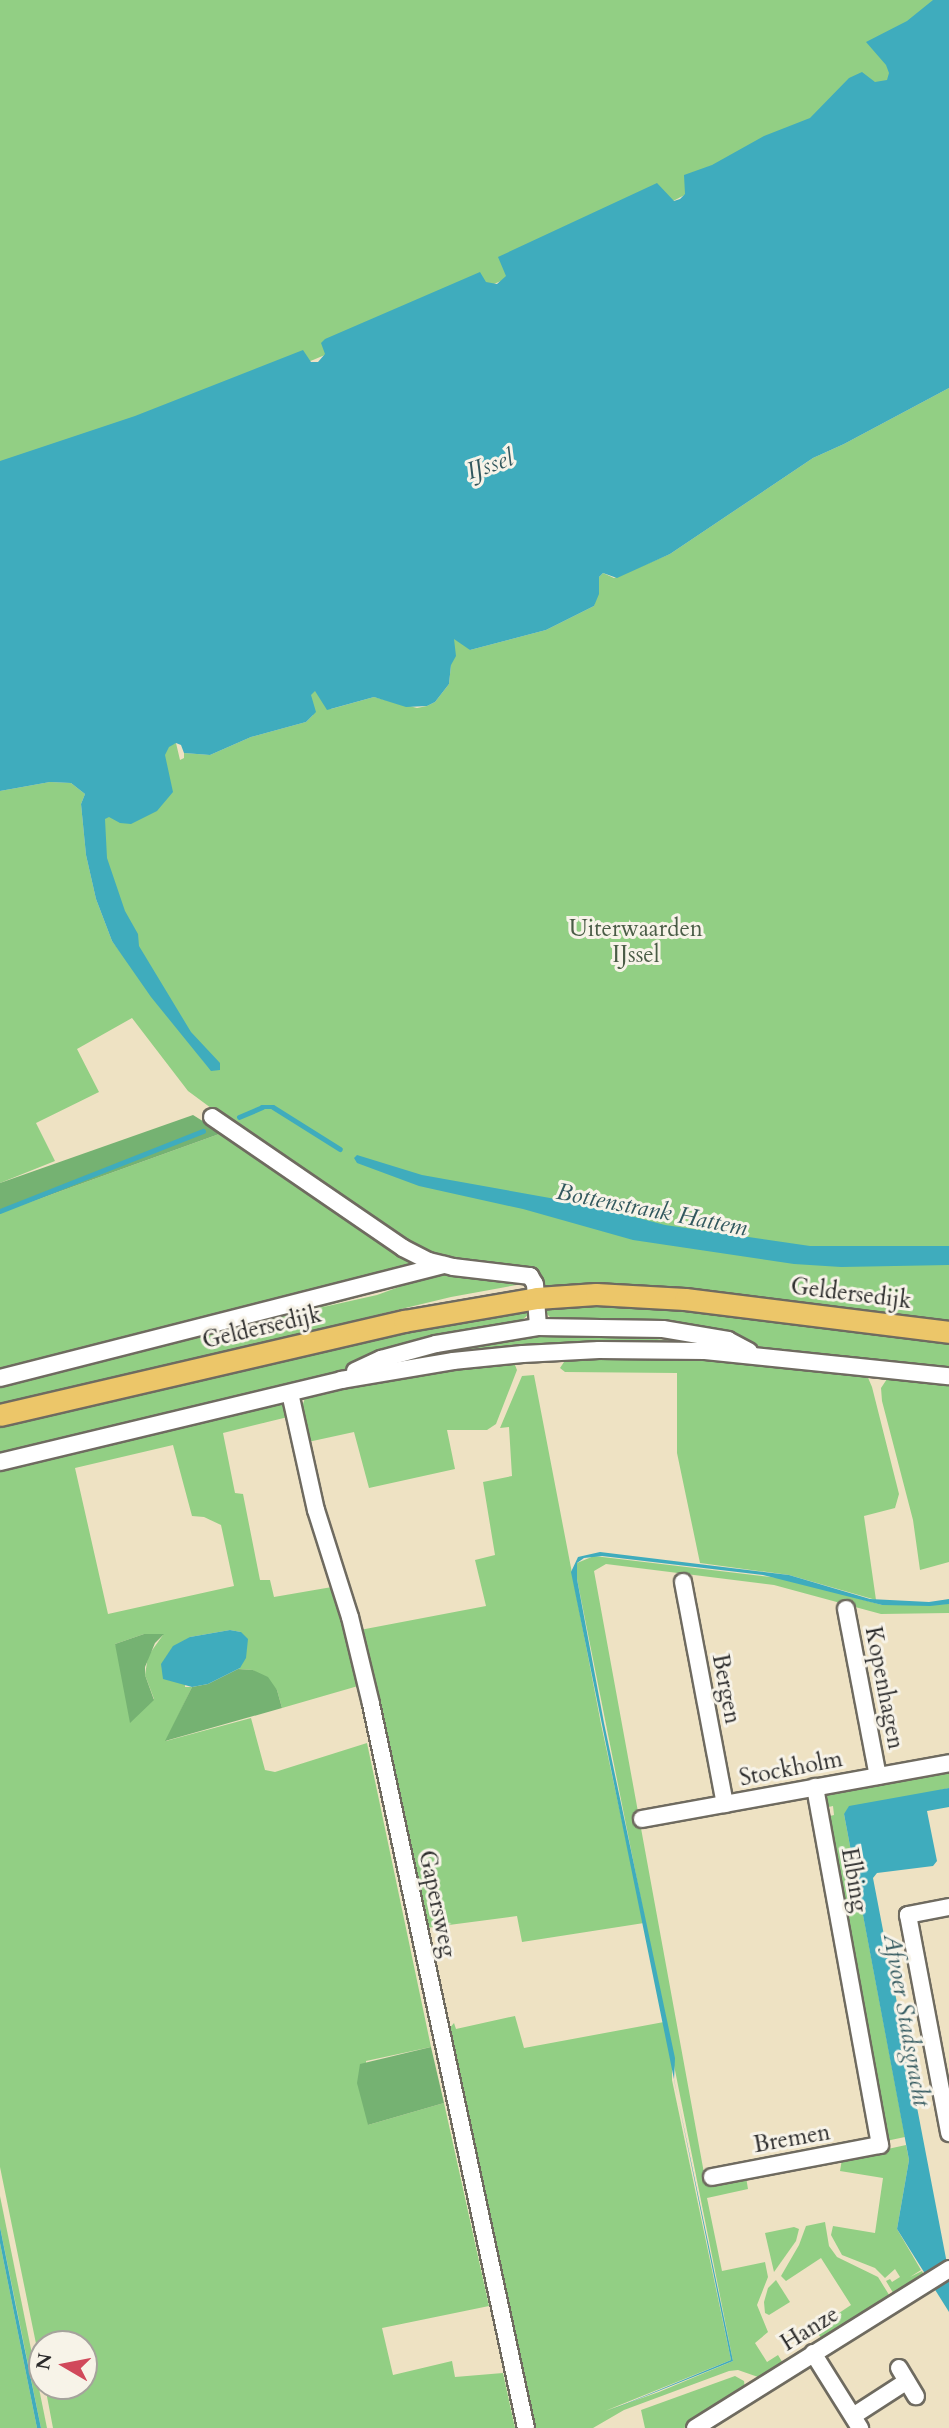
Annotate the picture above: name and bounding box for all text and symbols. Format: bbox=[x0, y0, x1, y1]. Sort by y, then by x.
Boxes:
water label: IJssel bbox=[463, 444, 517, 486]
park label: Uiterwaarden IJssel bbox=[569, 915, 703, 969]
water label: Bottenstrank Hattem bbox=[554, 1177, 750, 1243]
street label: Geldersedijk bbox=[789, 1273, 913, 1315]
street label: Geldersedijk bbox=[200, 1301, 324, 1355]
street label: Kopenhagen bbox=[859, 1624, 909, 1752]
street label: Bergen bbox=[706, 1652, 746, 1726]
street label: Stockholm bbox=[737, 1745, 845, 1793]
street label: Elbing bbox=[835, 1846, 873, 1914]
street label: Gapersweg bbox=[412, 1848, 462, 1960]
water label: Afvoer Stadsgracht bbox=[877, 1931, 935, 2109]
street label: Bremen bbox=[751, 2119, 833, 2159]
street label: Hanze bbox=[776, 2301, 844, 2357]
north arrow bbox=[28, 2330, 98, 2400]
text: N bbox=[30, 2351, 59, 2372]

